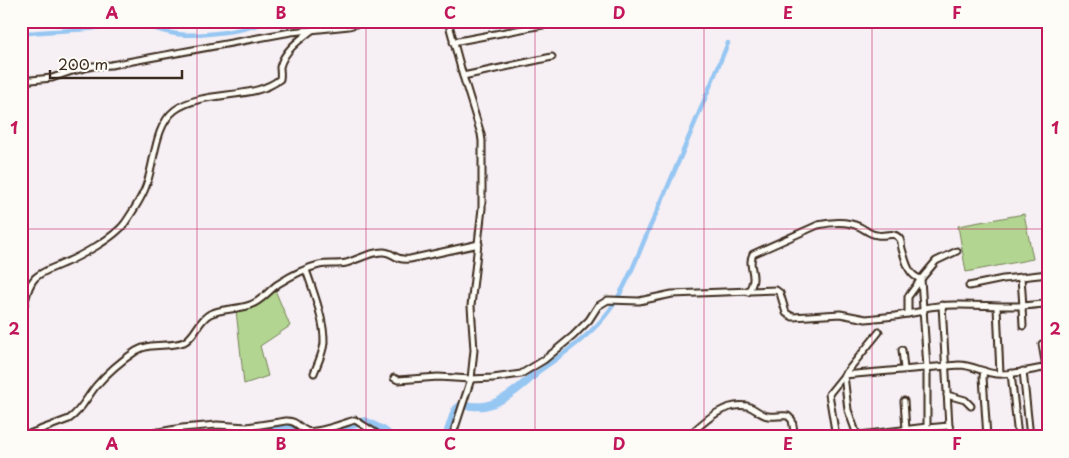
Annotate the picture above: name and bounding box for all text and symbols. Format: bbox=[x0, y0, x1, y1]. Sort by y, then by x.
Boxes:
text: A bbox=[106, 0, 119, 24]
text: B bbox=[276, 0, 287, 24]
text: C bbox=[444, 0, 456, 24]
text: D bbox=[613, 0, 625, 24]
text: E bbox=[783, 0, 793, 24]
text: F bbox=[952, 0, 962, 24]
scale bar bbox=[50, 48, 182, 80]
text: 200 m bbox=[58, 52, 108, 75]
text: 1 bbox=[10, 115, 18, 139]
text: 1 bbox=[1051, 115, 1059, 139]
text: 2 bbox=[8, 316, 20, 340]
text: 2 bbox=[1049, 316, 1061, 340]
text: A bbox=[106, 431, 119, 455]
text: B bbox=[276, 431, 287, 455]
text: C bbox=[444, 431, 456, 455]
text: D bbox=[613, 431, 625, 455]
text: E bbox=[783, 431, 793, 455]
text: F bbox=[952, 431, 962, 455]

